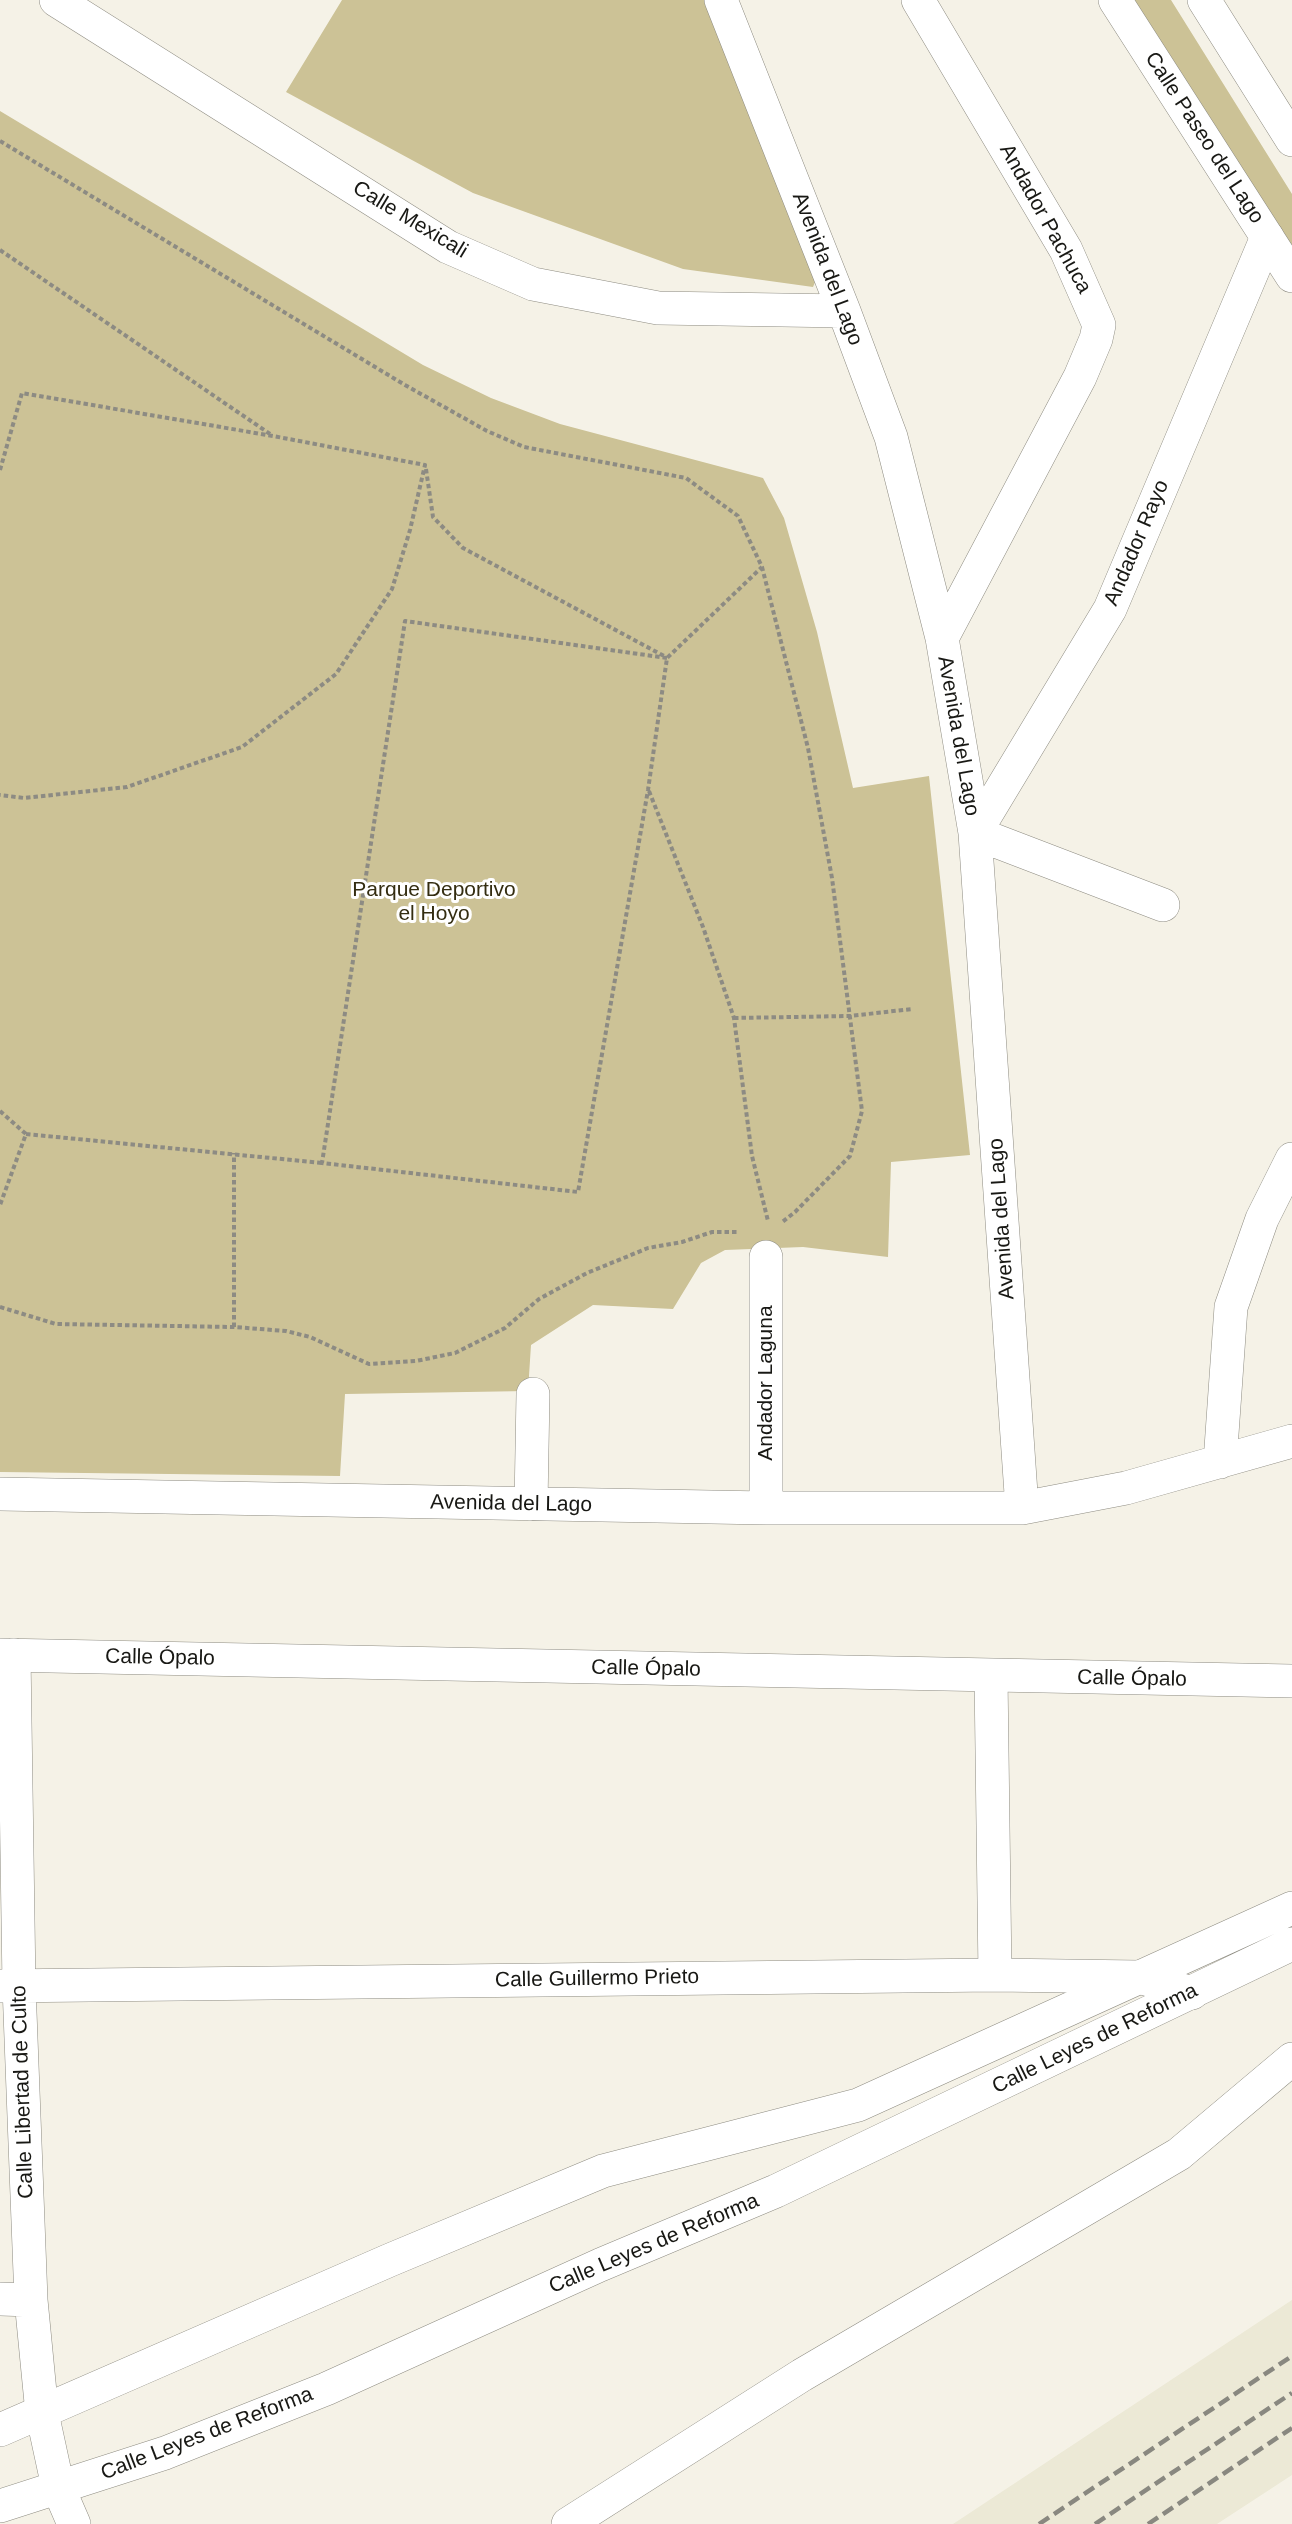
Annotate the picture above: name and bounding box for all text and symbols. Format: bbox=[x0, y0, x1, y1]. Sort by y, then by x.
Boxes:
street label: Calle Paseo del Lago bbox=[1139, 47, 1269, 229]
street label: Andador Pachuca bbox=[994, 140, 1096, 298]
street label: Calle Mexicali bbox=[348, 176, 472, 264]
street label: Avenida del Lago bbox=[786, 189, 868, 349]
street label: Andador Rayo bbox=[1099, 476, 1175, 610]
street label: Avenida del Lago bbox=[932, 654, 984, 818]
park label: Parque Deportivo el Hoyo bbox=[352, 877, 516, 927]
street label: Avenida del Lago bbox=[984, 1137, 1020, 1301]
street label: Andador Laguna bbox=[753, 1305, 779, 1461]
street label: Avenida del Lago bbox=[430, 1490, 592, 1518]
street label: Calle Ópalo bbox=[105, 1644, 215, 1672]
street label: Calle Ópalo bbox=[591, 1655, 701, 1683]
street label: Calle Ópalo bbox=[1077, 1665, 1187, 1693]
street label: Calle Guillermo Prieto bbox=[495, 1965, 699, 1993]
street label: Calle Leyes de Reforma bbox=[988, 1978, 1202, 2100]
street label: Calle Libertad de Culto bbox=[7, 1985, 39, 2199]
street label: Calle Leyes de Reforma bbox=[545, 2188, 763, 2300]
street label: Calle Leyes de Reforma bbox=[97, 2382, 317, 2486]

